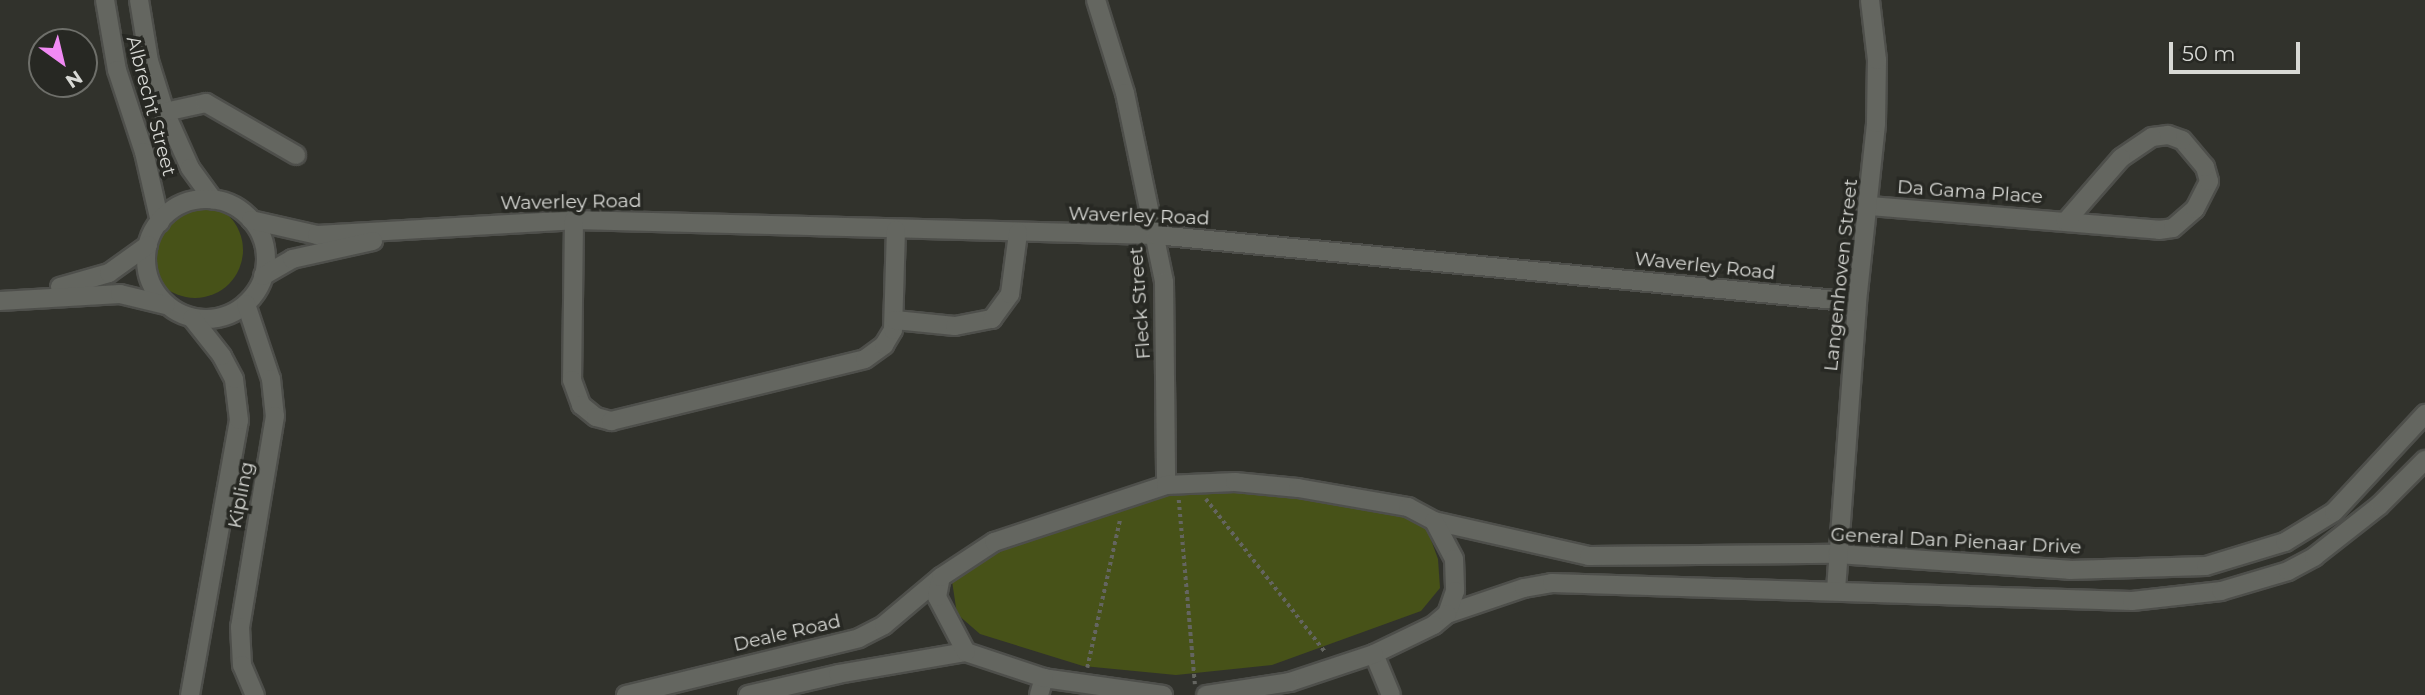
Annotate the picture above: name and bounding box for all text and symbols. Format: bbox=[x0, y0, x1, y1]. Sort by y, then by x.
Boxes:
north arrow bbox=[28, 28, 98, 98]
scale bar bbox=[2173, 28, 2304, 72]
street label: Albrecht Street bbox=[121, 34, 181, 178]
text: 50 m bbox=[2182, 41, 2236, 66]
text: N bbox=[61, 65, 87, 93]
street label: Da Gama Place bbox=[1896, 176, 2044, 208]
street label: Langenhoven Street bbox=[1820, 177, 1862, 373]
street label: Waverley Road bbox=[500, 189, 642, 215]
street label: Waverley Road bbox=[1068, 202, 1210, 230]
street label: Fleck Street bbox=[1125, 246, 1155, 360]
street label: Waverley Road bbox=[1633, 247, 1777, 285]
street label: Kipling bbox=[223, 460, 259, 530]
street label: General Dan Pienaar Drive bbox=[1830, 523, 2082, 559]
street label: Deale Road bbox=[731, 610, 843, 656]

